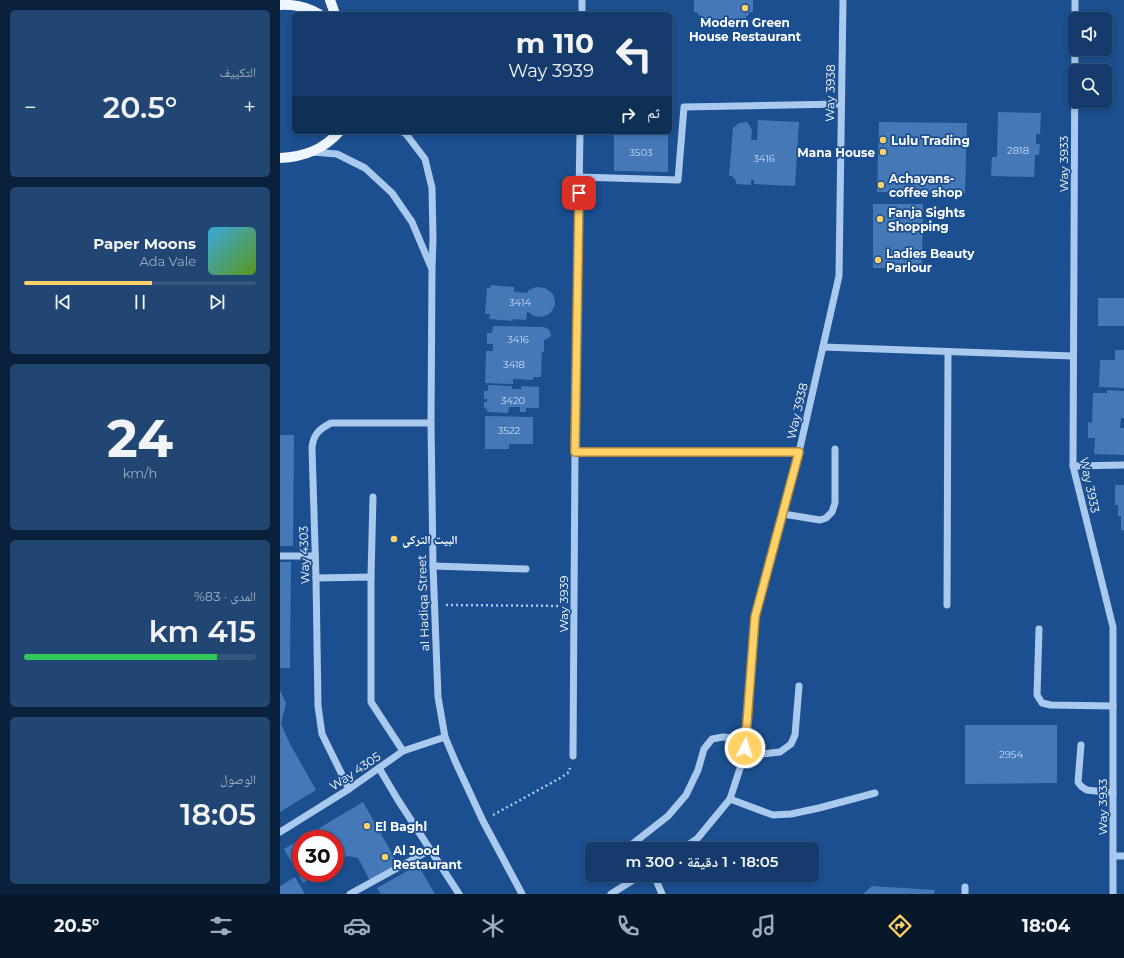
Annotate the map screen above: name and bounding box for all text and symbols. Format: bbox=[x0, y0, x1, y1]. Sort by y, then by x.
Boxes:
marker: Modern Green House Restaurant bbox=[740, 3, 750, 13]
map controls bbox=[1068, 12, 1112, 108]
button: sound bbox=[1068, 12, 1112, 56]
place label: Modern Green House Restaurant bbox=[689, 15, 802, 44]
text: 110 m bbox=[516, 26, 594, 60]
icon: left bbox=[608, 28, 660, 80]
text: Way 3939 bbox=[508, 60, 594, 82]
text: التكييف bbox=[220, 64, 256, 80]
street label: Way 3938 bbox=[822, 64, 838, 122]
button: search bbox=[1068, 64, 1112, 108]
text: 20.5° bbox=[103, 89, 177, 126]
text: − bbox=[24, 94, 37, 121]
text: + bbox=[243, 94, 256, 121]
text: ثم bbox=[647, 103, 660, 122]
icon: right bbox=[617, 104, 639, 126]
place label: Lulu Trading bbox=[891, 133, 970, 148]
marker: Lulu Trading bbox=[878, 135, 888, 145]
street label: Way 3933 bbox=[1056, 135, 1071, 192]
house number: 2818 bbox=[1007, 144, 1029, 157]
place label: Mana House bbox=[797, 145, 875, 160]
house number: 3503 bbox=[629, 146, 653, 159]
marker: Mana House bbox=[878, 147, 888, 157]
house number: 3416 bbox=[753, 152, 775, 165]
place label: Achayans- coffee shop bbox=[888, 171, 963, 200]
pin bbox=[562, 176, 596, 210]
marker: Achayans- coffee shop bbox=[876, 180, 886, 190]
icon: arrive bbox=[568, 182, 590, 204]
place label: Fanja Sights Shopping bbox=[888, 205, 966, 234]
marker: Fanja Sights Shopping bbox=[875, 214, 885, 224]
text: Paper Moons bbox=[93, 234, 196, 253]
place label: Ladies Beauty Parlour bbox=[886, 246, 975, 275]
text: Ada Vale bbox=[139, 253, 196, 269]
marker: Ladies Beauty Parlour bbox=[873, 255, 883, 265]
icon: previous bbox=[52, 291, 74, 313]
icon: pause bbox=[129, 291, 151, 313]
icon: next bbox=[206, 291, 228, 313]
house number: 3414 bbox=[509, 296, 531, 309]
house number: 3416 bbox=[507, 333, 529, 346]
house number: 3418 bbox=[503, 358, 525, 371]
street label: Way 3938 bbox=[783, 381, 811, 441]
house number: 3420 bbox=[501, 394, 526, 407]
text: 24 bbox=[107, 407, 173, 470]
house number: 3522 bbox=[498, 424, 521, 437]
street label: Way 3933 bbox=[1077, 456, 1103, 514]
text: km/h bbox=[123, 465, 157, 481]
street label: Way 4303 bbox=[295, 525, 313, 584]
place label: البيت التركي bbox=[402, 532, 458, 549]
marker: البيت التركي bbox=[389, 534, 399, 544]
street label: al Hadiqa Street bbox=[414, 554, 432, 651]
street label: Way 3939 bbox=[556, 575, 571, 633]
text: المدى · 83% bbox=[194, 588, 256, 604]
text: 415 km bbox=[149, 613, 256, 650]
position arrow bbox=[724, 727, 766, 769]
street label: Way 4305 bbox=[327, 748, 384, 794]
house number: 2954 bbox=[999, 748, 1023, 761]
text: الوصول bbox=[220, 771, 256, 787]
street label: Way 3933 bbox=[1095, 778, 1110, 835]
text: 18:05 bbox=[180, 796, 256, 833]
place label: El Baghl bbox=[375, 819, 427, 834]
marker: El Baghl bbox=[362, 821, 372, 831]
speed limit sign: 30 bbox=[292, 830, 344, 882]
place label: Al Jood Restaurant bbox=[392, 843, 463, 872]
marker: Al Jood Restaurant bbox=[380, 852, 390, 862]
text: 18:05 · 1 دقيقة · 300 m bbox=[626, 852, 779, 871]
icon: filters bbox=[207, 912, 235, 940]
icon: car bbox=[343, 912, 371, 940]
icon: climate bbox=[479, 912, 507, 940]
icon: phone bbox=[614, 912, 642, 940]
icon: music bbox=[750, 912, 778, 940]
icon: directions bbox=[886, 912, 914, 940]
text: 20.5° bbox=[54, 915, 99, 937]
text: 18:04 bbox=[1022, 915, 1070, 937]

